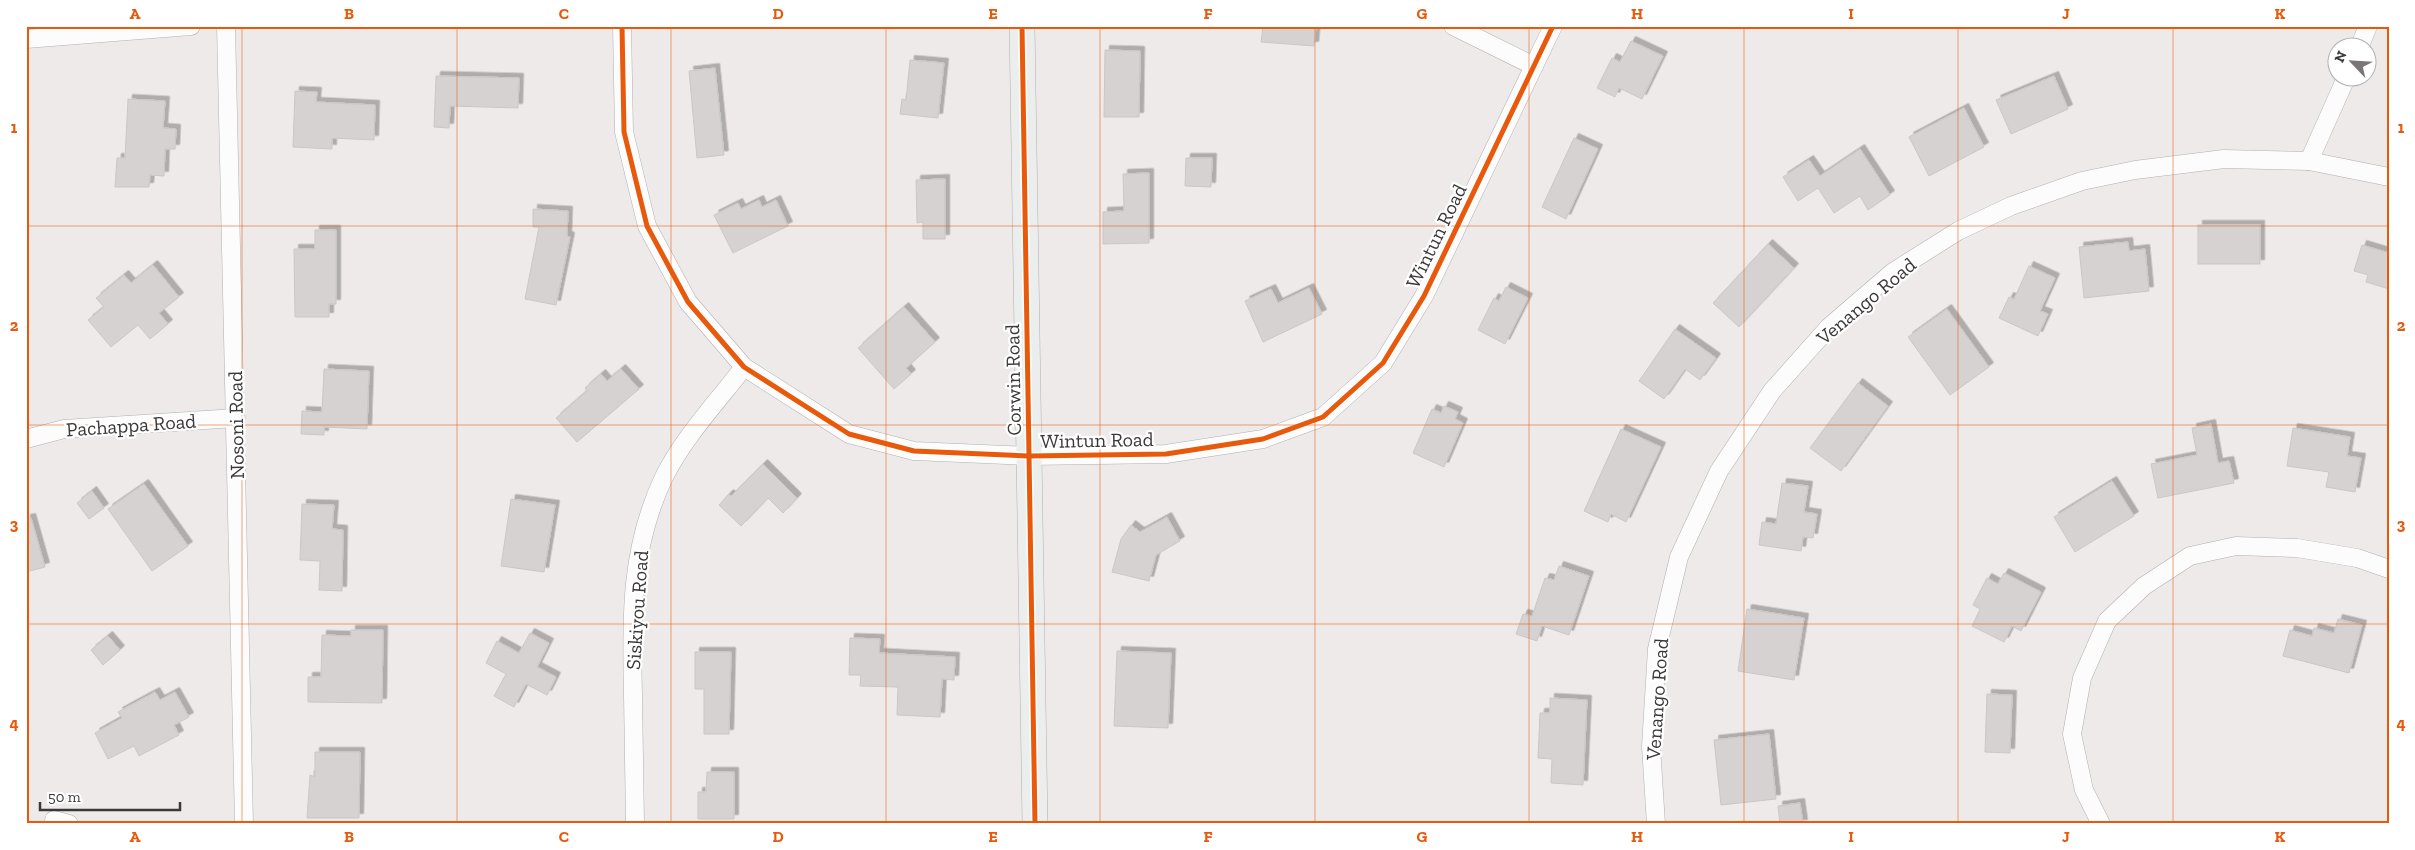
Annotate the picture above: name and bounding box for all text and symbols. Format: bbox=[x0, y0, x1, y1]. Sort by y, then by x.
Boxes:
text: A bbox=[130, 4, 141, 23]
text: B bbox=[344, 4, 354, 23]
text: C bbox=[559, 4, 569, 23]
text: D bbox=[772, 4, 784, 23]
text: E bbox=[988, 4, 998, 23]
text: F bbox=[1203, 4, 1213, 23]
text: G bbox=[1417, 4, 1428, 23]
text: H bbox=[1631, 4, 1643, 23]
text: I bbox=[1848, 4, 1854, 23]
text: J bbox=[2062, 4, 2070, 23]
text: K bbox=[2275, 4, 2286, 23]
north arrow bbox=[2328, 38, 2378, 88]
text: N bbox=[2331, 48, 2351, 65]
text: 1 bbox=[11, 118, 18, 137]
text: 1 bbox=[2398, 118, 2405, 137]
street label: Wintun Road bbox=[1400, 180, 1472, 292]
street label: Venango Road bbox=[1811, 252, 1921, 350]
text: 2 bbox=[10, 316, 19, 335]
text: 2 bbox=[2397, 316, 2406, 335]
street label: Corwin Road bbox=[1000, 324, 1026, 436]
street label: Nosoni Road bbox=[223, 371, 249, 479]
street label: Pachappa Road bbox=[65, 408, 197, 442]
street label: Wintun Road bbox=[1040, 427, 1154, 453]
text: 3 bbox=[10, 515, 19, 534]
text: 3 bbox=[2397, 515, 2406, 534]
street label: Siskiyou Road bbox=[621, 549, 653, 671]
street label: Venango Road bbox=[1641, 637, 1673, 762]
text: 4 bbox=[9, 714, 19, 733]
text: 4 bbox=[2396, 714, 2406, 733]
scale bar bbox=[40, 780, 180, 812]
text: 50 m bbox=[48, 788, 81, 806]
text: A bbox=[130, 827, 141, 846]
text: B bbox=[344, 827, 354, 846]
text: C bbox=[559, 827, 569, 846]
text: D bbox=[772, 827, 784, 846]
text: E bbox=[988, 827, 998, 846]
text: F bbox=[1203, 827, 1213, 846]
text: G bbox=[1417, 827, 1428, 846]
text: H bbox=[1631, 827, 1643, 846]
text: I bbox=[1848, 827, 1854, 846]
text: J bbox=[2062, 827, 2070, 846]
text: K bbox=[2275, 827, 2286, 846]

